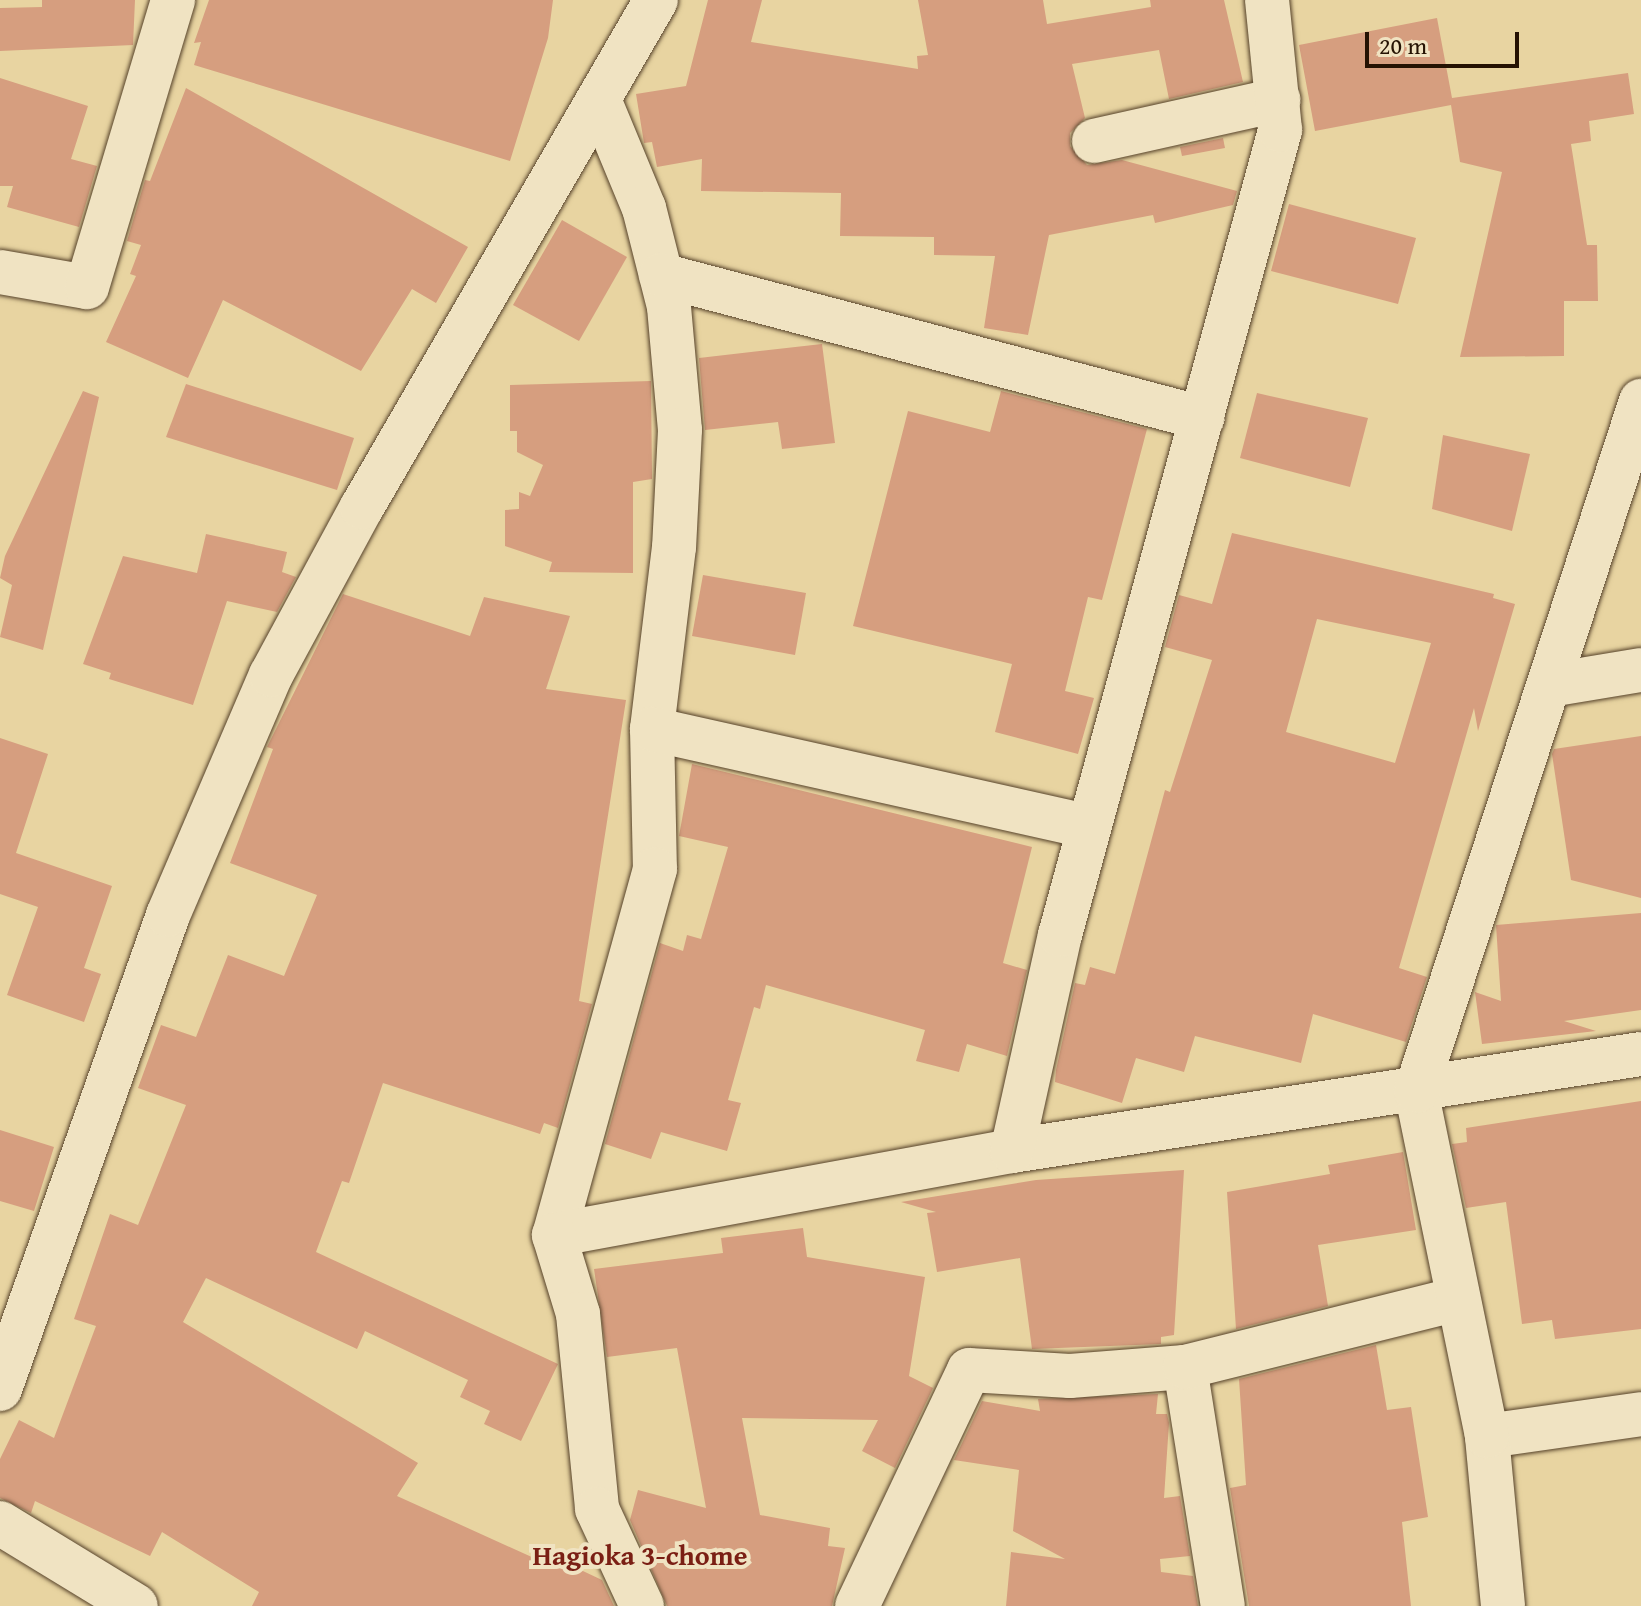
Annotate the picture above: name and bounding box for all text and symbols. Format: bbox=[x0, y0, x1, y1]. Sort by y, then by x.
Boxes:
scale bar bbox=[1369, 16, 1523, 66]
text: 20 m bbox=[1379, 28, 1427, 63]
district label: Hagioka 3-chome bbox=[533, 1538, 747, 1572]

